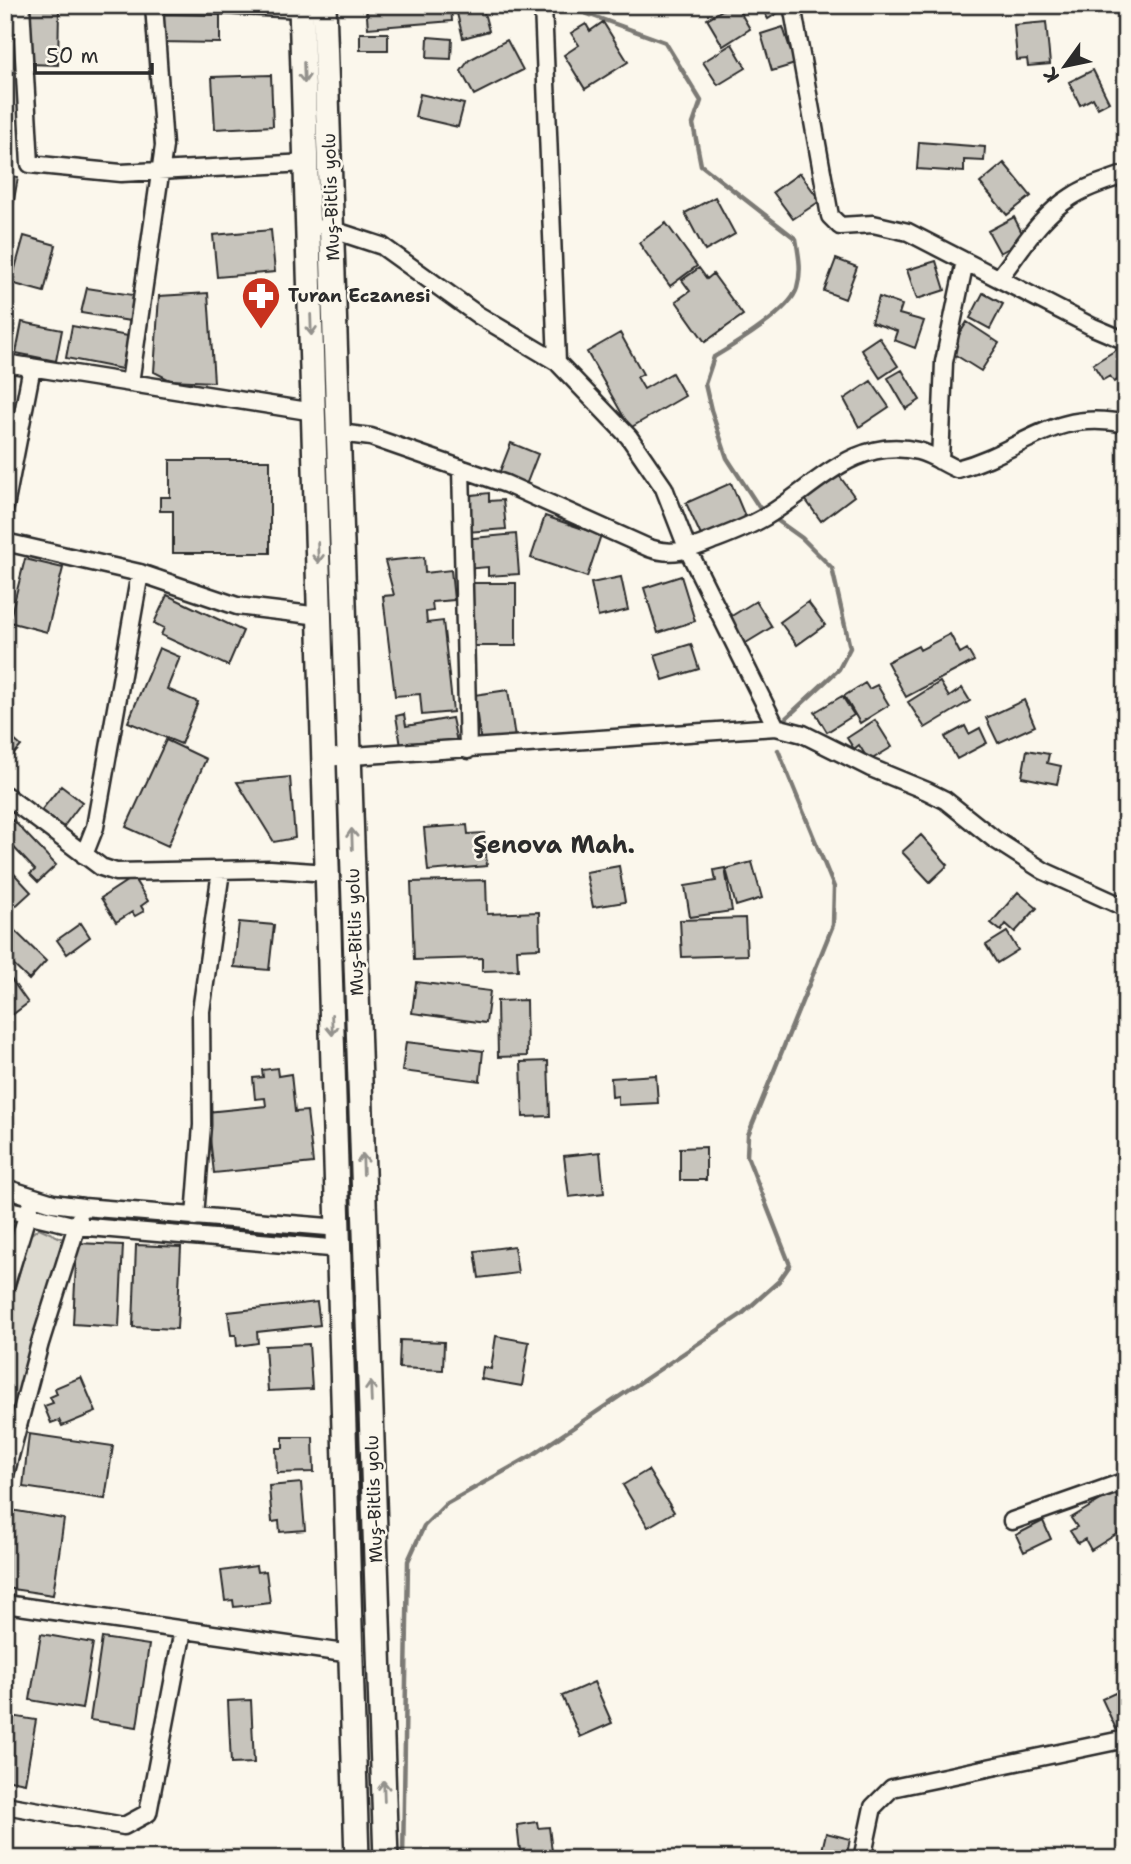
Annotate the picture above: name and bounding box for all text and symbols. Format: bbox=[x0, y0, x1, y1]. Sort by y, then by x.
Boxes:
scale bar bbox=[35, 32, 152, 76]
north arrow bbox=[1030, 32, 1100, 102]
text: 50 m bbox=[46, 42, 99, 70]
one-way arrow bbox=[297, 62, 310, 85]
text: K bbox=[1037, 63, 1065, 87]
street label: Muş-Bitlis yolu bbox=[317, 133, 345, 261]
pharmacy icon: Turan Eczanesi bbox=[240, 275, 282, 330]
place label: Turan Eczanesi bbox=[288, 284, 430, 308]
one-way arrow bbox=[304, 314, 318, 337]
one-way arrow bbox=[311, 541, 325, 564]
one-way arrow bbox=[345, 828, 359, 851]
district label: Şenova Mah. bbox=[473, 829, 635, 861]
street label: Muş-Bitlis yolu bbox=[341, 868, 369, 996]
one-way arrow bbox=[326, 1013, 339, 1036]
one-way arrow bbox=[356, 1153, 370, 1176]
one-way arrow bbox=[364, 1381, 377, 1404]
street label: Muş-Bitlis yolu bbox=[360, 1435, 388, 1563]
one-way arrow bbox=[377, 1779, 391, 1802]

